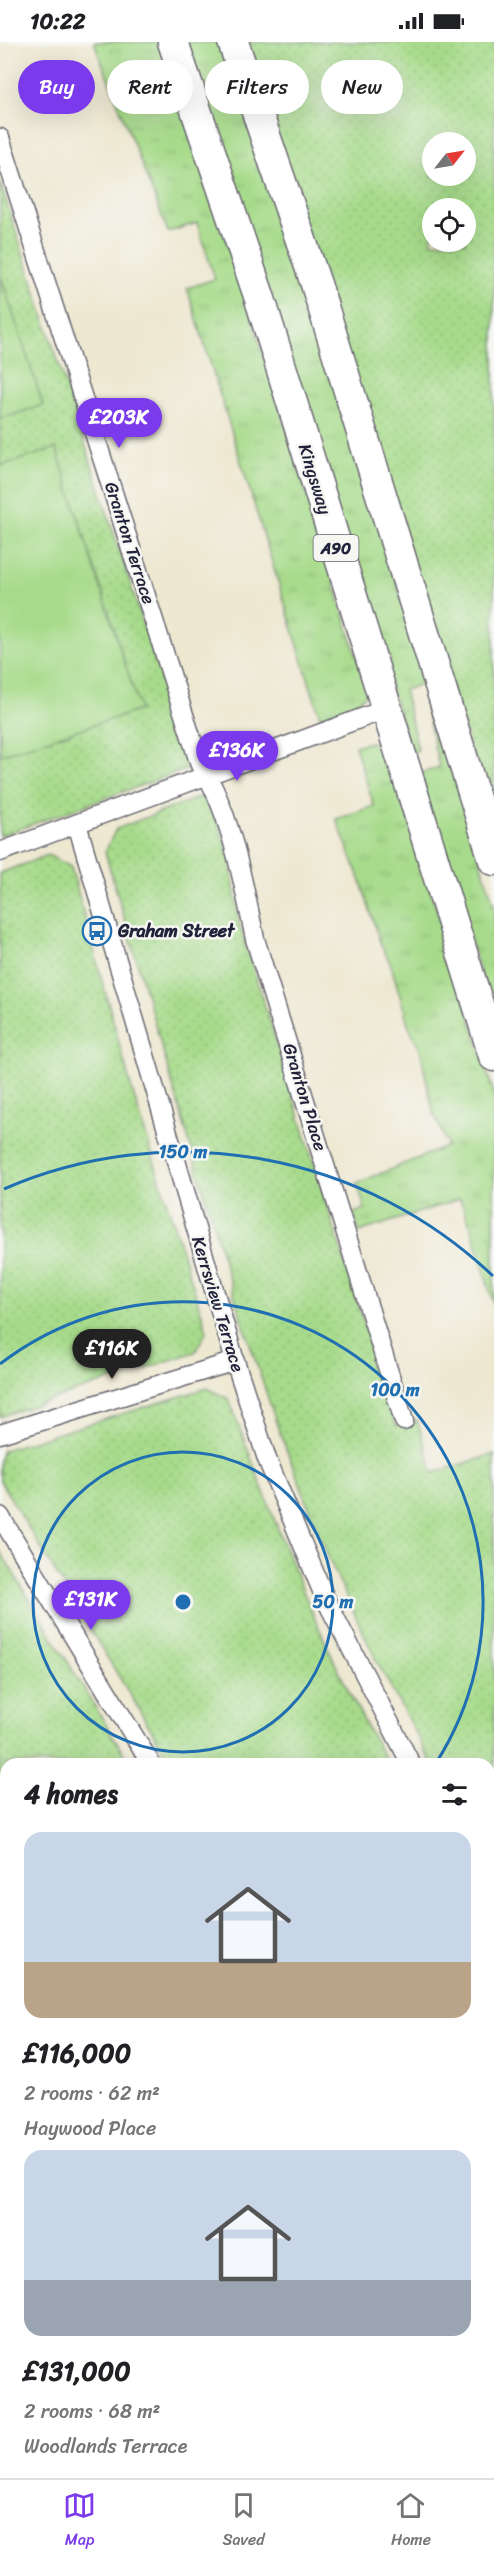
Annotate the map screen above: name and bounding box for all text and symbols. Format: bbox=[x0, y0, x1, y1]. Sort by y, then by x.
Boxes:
text: 10:22 bbox=[30, 2, 85, 41]
chip: Buy bbox=[18, 60, 95, 114]
chip: Rent bbox=[107, 60, 193, 114]
chip: Filters bbox=[205, 60, 309, 114]
chip: New bbox=[321, 60, 403, 114]
north arrow bbox=[422, 132, 476, 186]
map controls bbox=[422, 132, 476, 252]
button: locate bbox=[422, 198, 476, 252]
pin: £203K bbox=[77, 398, 161, 449]
text: £203K bbox=[90, 400, 148, 435]
street label: Kingsway bbox=[289, 439, 341, 519]
street label: Granton Terrace bbox=[95, 478, 165, 608]
road number: A90 bbox=[314, 535, 358, 561]
pin: £136K bbox=[195, 731, 279, 782]
text: £136K bbox=[210, 733, 264, 768]
bus stop icon: Graham Street bbox=[81, 915, 113, 947]
place label: Graham Street bbox=[117, 915, 236, 947]
street label: Granton Place bbox=[273, 1039, 337, 1155]
text: 150 m bbox=[159, 1136, 207, 1168]
street label: Kerrsview Terrace bbox=[182, 1232, 254, 1376]
pin: £116K bbox=[70, 1329, 154, 1380]
text: £116K bbox=[86, 1331, 138, 1366]
text: 100 m bbox=[371, 1374, 420, 1406]
pin: £131K bbox=[49, 1580, 133, 1631]
text: £131K bbox=[66, 1582, 116, 1617]
text: 50 m bbox=[313, 1586, 354, 1618]
centre of rings bbox=[173, 1592, 193, 1612]
text: 4 homes bbox=[24, 1771, 118, 1817]
icon: filters bbox=[438, 1778, 471, 1811]
icon: home bbox=[194, 1871, 302, 1979]
text: £116,000 bbox=[24, 2030, 131, 2076]
text: 2 rooms · 62 m² bbox=[24, 2076, 160, 2111]
text: Haywood Place bbox=[24, 2111, 156, 2146]
icon: home bbox=[194, 2189, 302, 2297]
text: £131,000 bbox=[24, 2348, 131, 2394]
text: 2 rooms · 68 m² bbox=[24, 2394, 160, 2429]
text: Woodlands Terrace bbox=[24, 2429, 187, 2464]
tab: Map bbox=[63, 2489, 96, 2554]
tab: Saved bbox=[222, 2489, 265, 2554]
tab: Home bbox=[391, 2489, 431, 2554]

